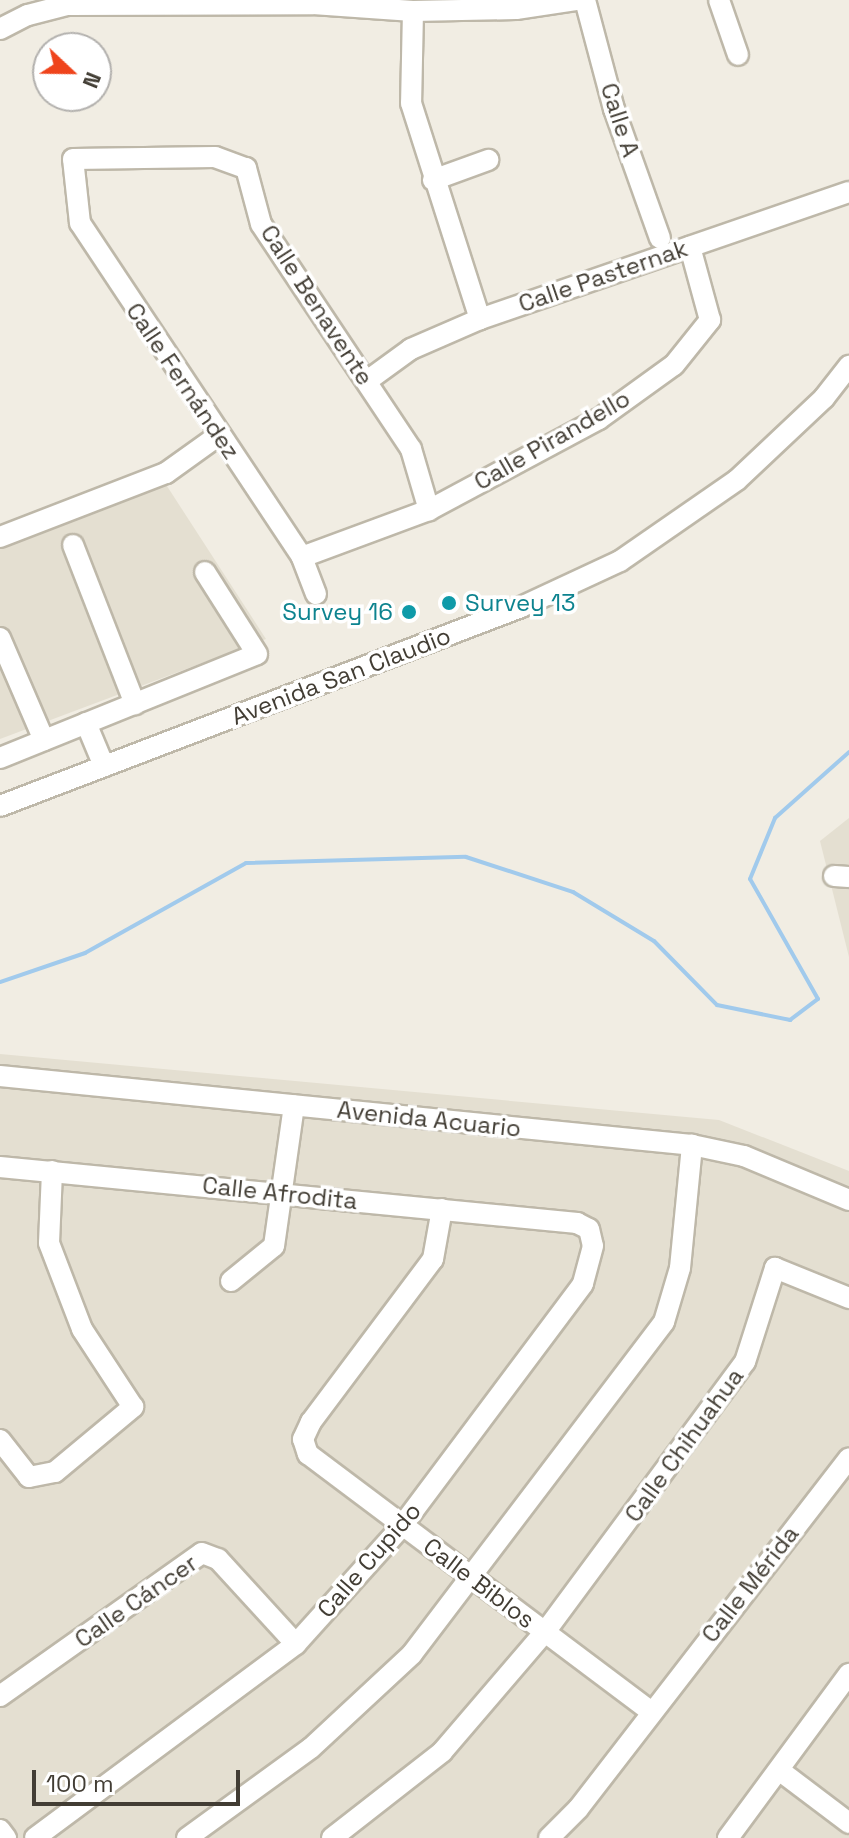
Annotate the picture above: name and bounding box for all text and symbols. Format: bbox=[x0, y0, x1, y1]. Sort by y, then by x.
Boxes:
north arrow bbox=[32, 32, 112, 112]
text: N bbox=[77, 68, 108, 92]
street label: Calle A bbox=[594, 79, 646, 161]
street label: Calle Benavente bbox=[255, 220, 379, 390]
street label: Calle Pasternak bbox=[515, 234, 691, 318]
street label: Calle Fernández bbox=[120, 297, 246, 465]
street label: Calle Pirandello bbox=[469, 384, 635, 496]
place label: Survey 13 bbox=[465, 589, 575, 617]
marker: Survey 13 bbox=[440, 594, 458, 612]
place label: Survey 16 bbox=[282, 598, 393, 626]
marker: Survey 16 bbox=[400, 603, 418, 621]
street label: Avenida San Claudio bbox=[227, 621, 455, 731]
street label: Avenida Acuario bbox=[335, 1095, 523, 1143]
street label: Calle Afrodita bbox=[201, 1171, 359, 1215]
street label: Calle Chihuahua bbox=[618, 1362, 750, 1528]
street label: Calle Cupido bbox=[311, 1497, 427, 1623]
street label: Calle Mérida bbox=[695, 1520, 805, 1648]
street label: Calle Biblos bbox=[418, 1532, 540, 1634]
street label: Calle Cáncer bbox=[69, 1548, 203, 1654]
scale bar bbox=[36, 1754, 244, 1804]
text: 100 m bbox=[46, 1768, 114, 1799]

